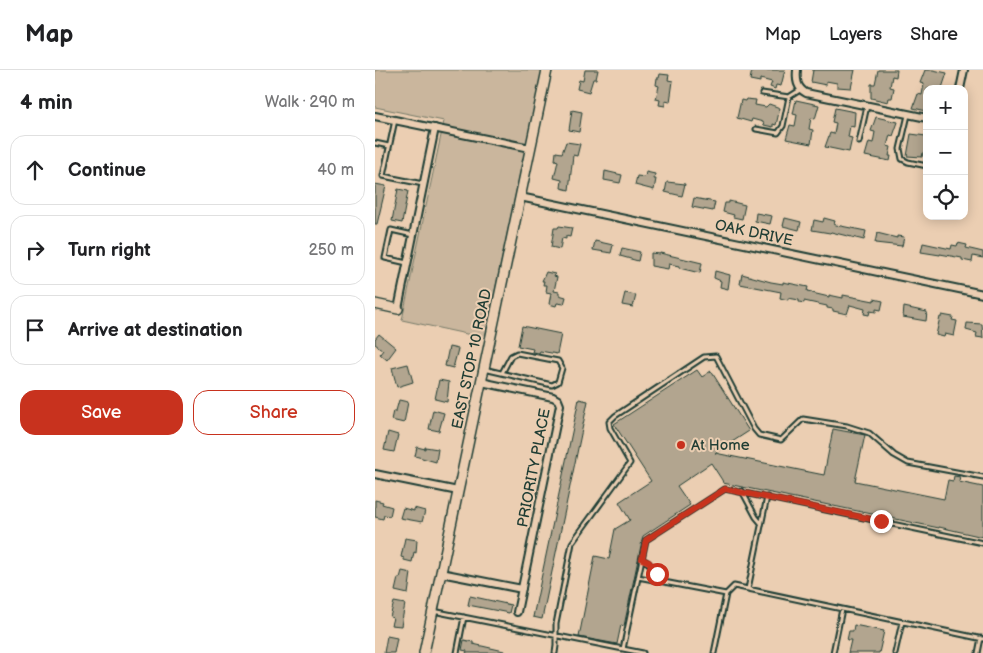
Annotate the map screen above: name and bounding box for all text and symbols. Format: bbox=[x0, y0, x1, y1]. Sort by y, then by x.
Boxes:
text: Map bbox=[25, 20, 73, 49]
text: Map bbox=[765, 24, 801, 45]
text: Layers bbox=[829, 24, 882, 45]
text: Share bbox=[910, 24, 958, 45]
map controls bbox=[923, 85, 968, 220]
button: + bbox=[923, 85, 968, 130]
text: 4 min bbox=[20, 90, 73, 115]
text: Walk · 290 m bbox=[265, 93, 355, 112]
button: − bbox=[923, 130, 968, 175]
icon: ahead bbox=[21, 156, 49, 184]
text: Continue bbox=[68, 159, 146, 182]
text: 40 m bbox=[317, 161, 354, 180]
button: locate bbox=[923, 175, 968, 220]
street label: OAK DRIVE bbox=[713, 215, 795, 251]
icon: right bbox=[21, 236, 49, 264]
text: Turn right bbox=[68, 239, 151, 262]
text: 250 m bbox=[308, 241, 354, 260]
street label: EAST STOP 10 ROAD bbox=[448, 287, 496, 431]
icon: arrive bbox=[21, 316, 49, 344]
text: Arrive at destination bbox=[68, 319, 243, 342]
button: Save bbox=[20, 390, 183, 435]
button: Share bbox=[193, 390, 355, 435]
street label: PRIORITY PLACE bbox=[513, 407, 555, 529]
place label: At Home bbox=[691, 436, 750, 455]
marker: At Home bbox=[675, 439, 687, 451]
route end bbox=[870, 510, 893, 533]
route start bbox=[646, 563, 669, 586]

